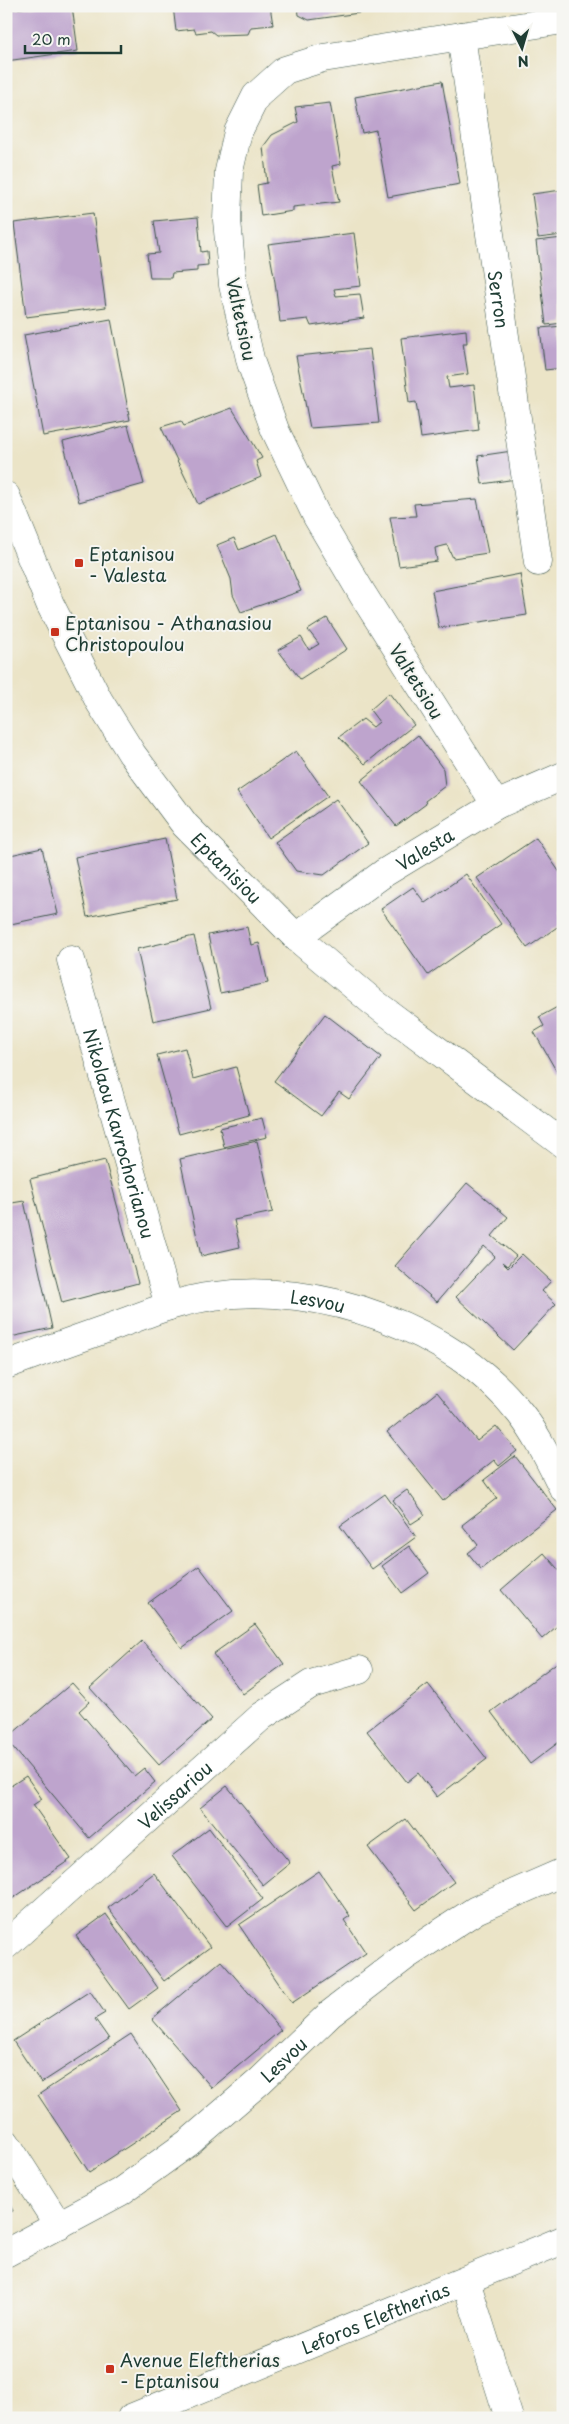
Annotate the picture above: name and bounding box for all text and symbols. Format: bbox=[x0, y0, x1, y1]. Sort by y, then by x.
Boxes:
scale bar bbox=[25, 22, 121, 54]
north arrow bbox=[496, 22, 546, 72]
text: 20 m bbox=[32, 27, 71, 50]
text: N bbox=[517, 51, 530, 72]
street label: Serron bbox=[482, 268, 517, 330]
street label: Valtetsiou bbox=[220, 275, 264, 363]
place label: Eptanisou - Valesta bbox=[89, 540, 175, 588]
marker: Eptanisou - Valesta bbox=[73, 557, 85, 569]
place label: Eptanisou - Athanasiou Christopoulou bbox=[65, 609, 272, 657]
marker: Eptanisou - Athanasiou Christopoulou bbox=[49, 626, 61, 638]
street label: Valtetsiou bbox=[383, 638, 451, 724]
street label: Valesta bbox=[390, 820, 459, 876]
street label: Eptanisiou bbox=[185, 826, 269, 909]
street label: Nikolaou Kavrochorianou bbox=[77, 1025, 163, 1242]
street label: Lesvou bbox=[289, 1282, 348, 1319]
street label: Velissariou bbox=[131, 1754, 217, 1835]
street label: Lesvou bbox=[254, 2030, 313, 2088]
street label: Leforos Eleftherias bbox=[297, 2275, 453, 2360]
place label: Avenue Eleftherias - Eptanisou bbox=[120, 2346, 280, 2394]
marker: Avenue Eleftherias - Eptanisou bbox=[104, 2363, 116, 2375]

